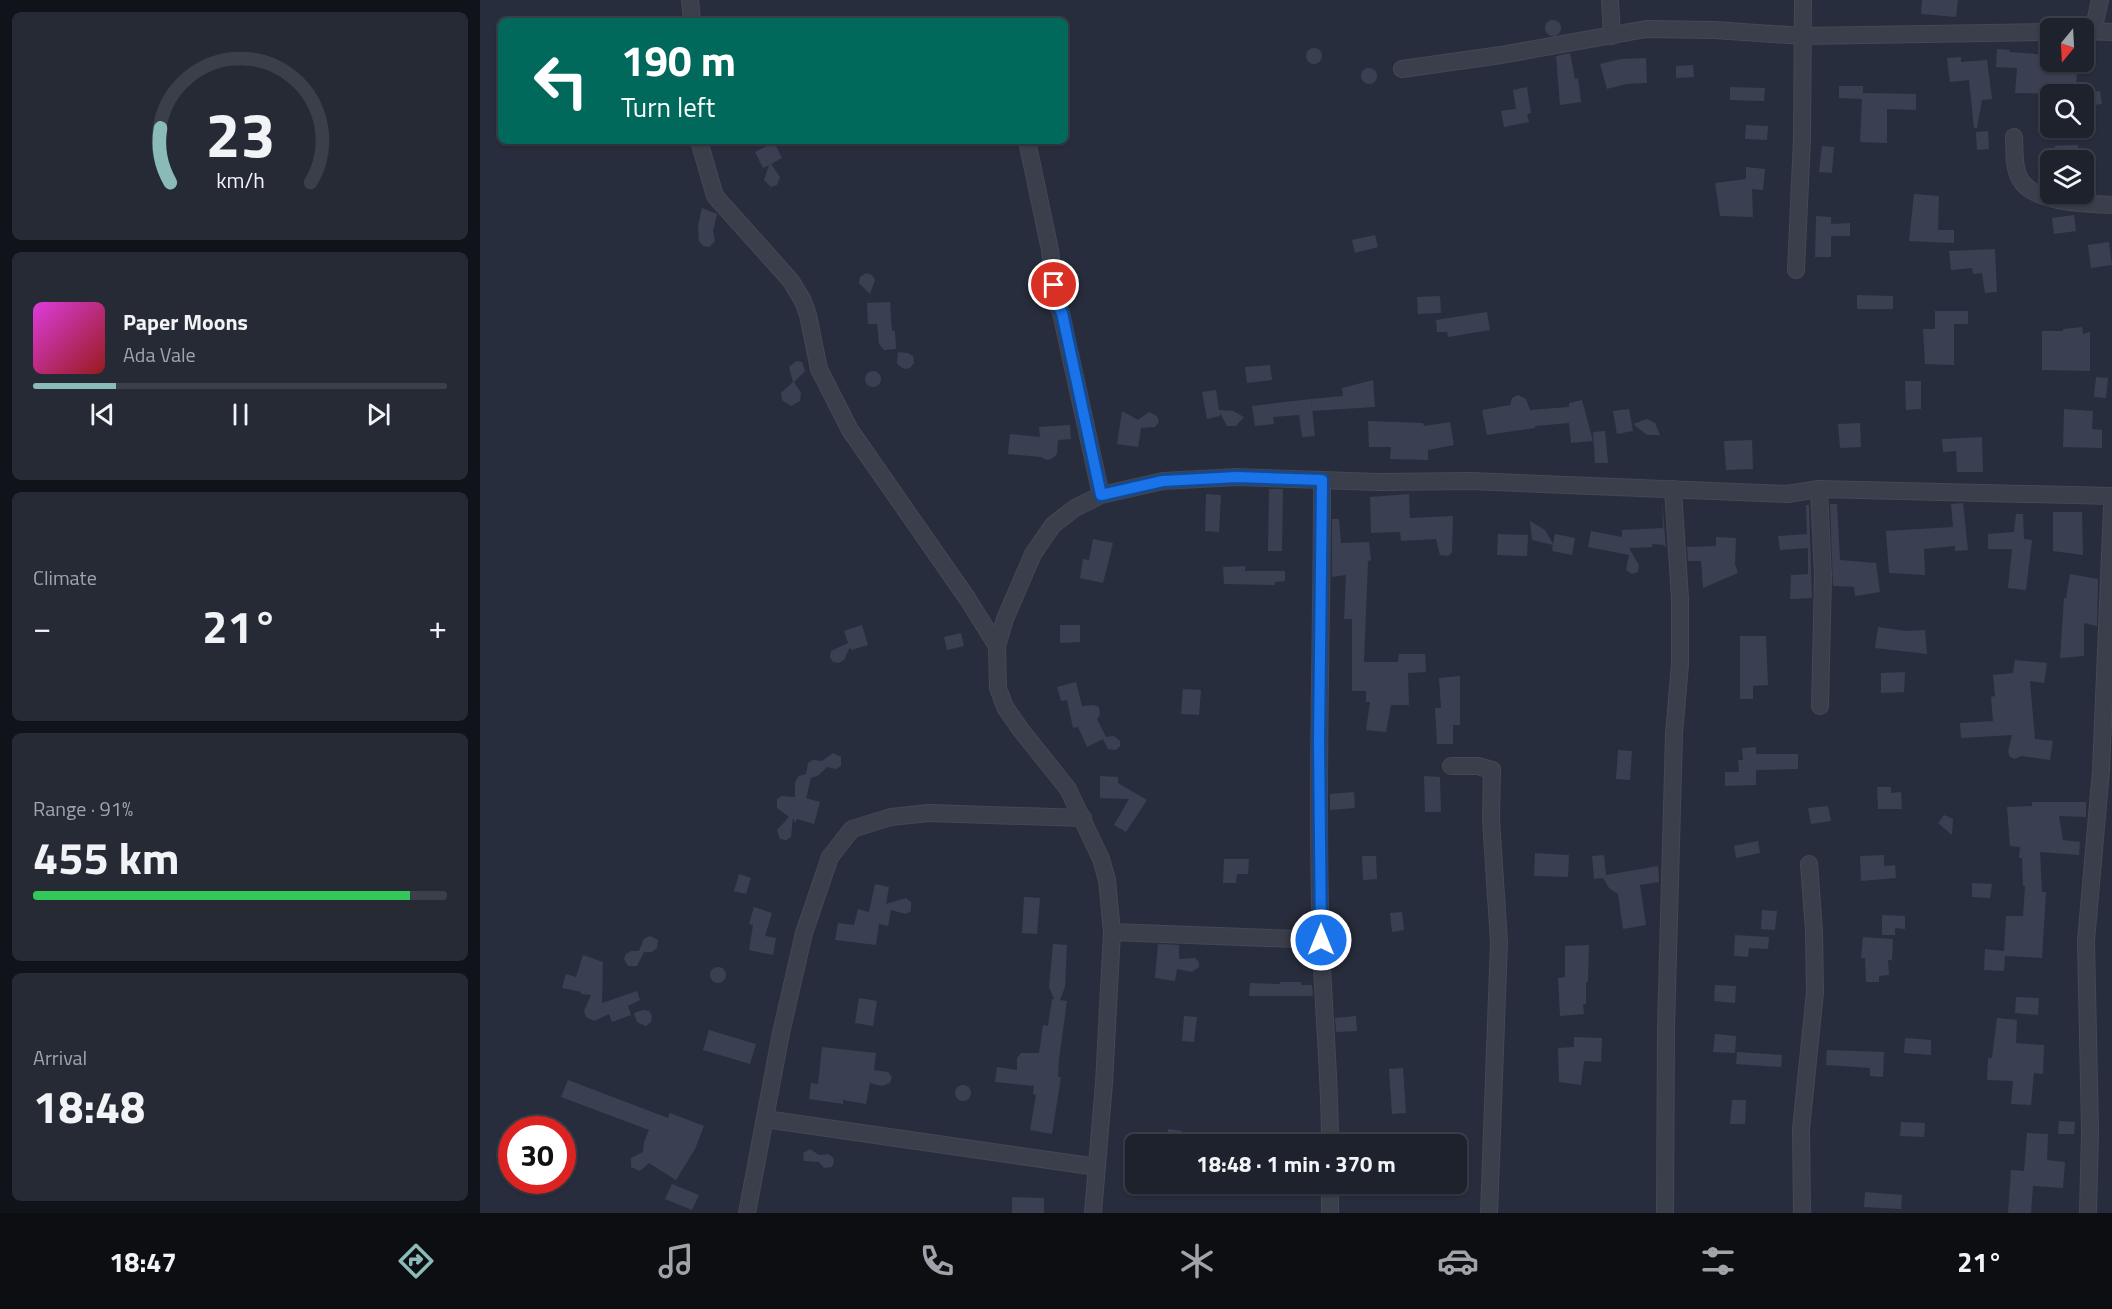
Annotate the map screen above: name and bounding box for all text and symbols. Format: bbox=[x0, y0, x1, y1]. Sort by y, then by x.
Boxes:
north arrow bbox=[2040, 18, 2094, 72]
map controls bbox=[2040, 18, 2094, 204]
text: 190 m bbox=[621, 28, 736, 92]
icon: left bbox=[522, 42, 600, 120]
button: search bbox=[2040, 84, 2094, 138]
text: 23 bbox=[205, 86, 275, 181]
text: Turn left bbox=[621, 86, 715, 127]
button: layers bbox=[2040, 150, 2094, 204]
text: km/h bbox=[216, 164, 264, 196]
pin bbox=[1028, 259, 1079, 310]
icon: arrive bbox=[1037, 268, 1070, 301]
text: Paper Moons bbox=[123, 305, 248, 339]
text: Ada Vale bbox=[123, 339, 196, 370]
icon: previous bbox=[86, 398, 119, 431]
icon: pause bbox=[224, 398, 257, 431]
icon: next bbox=[362, 398, 395, 431]
text: Climate bbox=[33, 562, 97, 593]
text: 21° bbox=[202, 592, 278, 660]
text: − bbox=[33, 602, 51, 652]
text: + bbox=[429, 602, 447, 652]
text: Range · 91% bbox=[33, 793, 133, 824]
text: 455 km bbox=[33, 823, 179, 891]
position arrow bbox=[1289, 908, 1353, 972]
text: Arrival bbox=[33, 1042, 87, 1073]
text: 18:48 bbox=[33, 1072, 145, 1140]
speed limit sign: 30 bbox=[498, 1116, 576, 1194]
text: 18:48 · 1 min · 370 m bbox=[1196, 1147, 1396, 1181]
icon: directions bbox=[395, 1240, 437, 1282]
icon: music bbox=[655, 1240, 697, 1282]
icon: phone bbox=[916, 1240, 958, 1282]
icon: climate bbox=[1176, 1240, 1218, 1282]
icon: car bbox=[1437, 1240, 1479, 1282]
icon: filters bbox=[1697, 1240, 1739, 1282]
text: 18:47 bbox=[109, 1241, 177, 1282]
text: 21° bbox=[1957, 1241, 2003, 1282]

